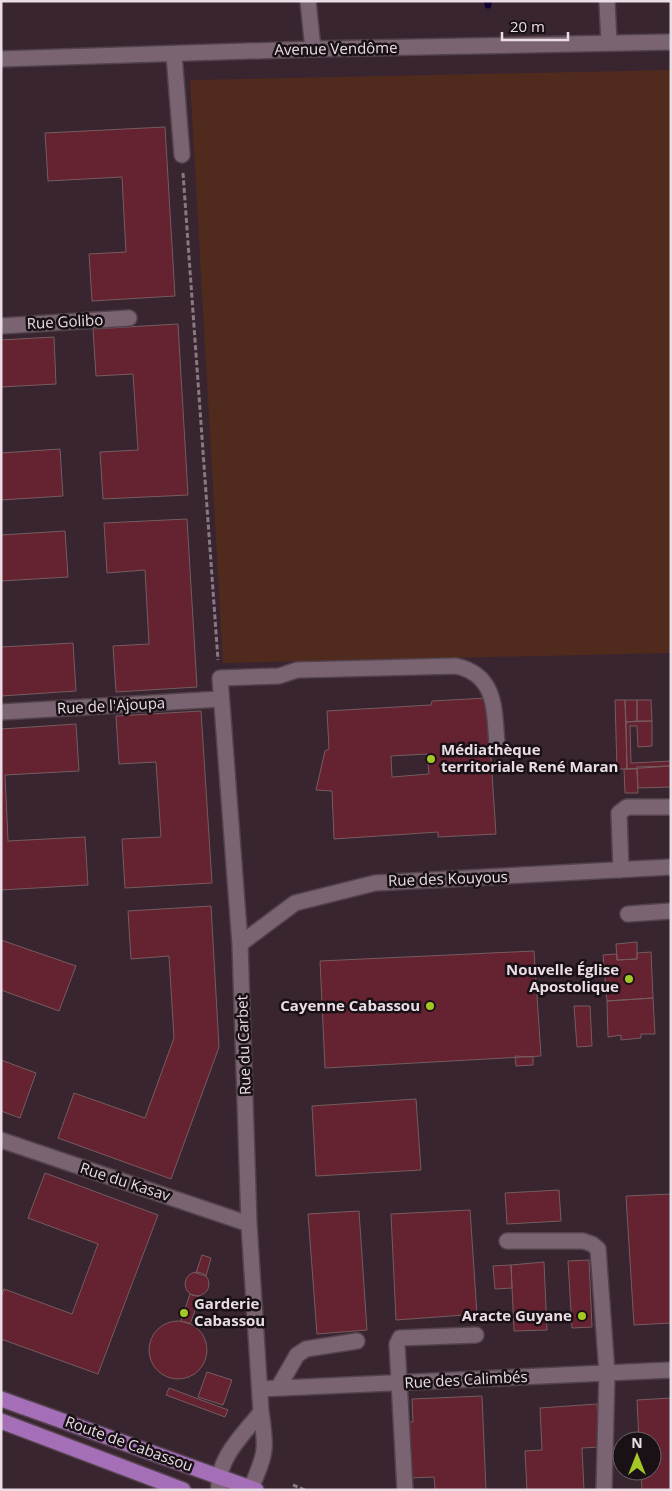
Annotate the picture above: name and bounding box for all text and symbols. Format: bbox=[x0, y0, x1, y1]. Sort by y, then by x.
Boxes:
scale bar bbox=[502, 10, 568, 42]
text: 20 m bbox=[510, 16, 545, 36]
street label: Avenue Vendôme bbox=[274, 37, 398, 59]
street label: Rue Golibo bbox=[26, 309, 104, 333]
street label: Rue de l'Ajoupa bbox=[56, 692, 166, 718]
place label: Médiathèque territoriale René Maran bbox=[441, 739, 618, 776]
marker: Médiathèque territoriale René Maran bbox=[425, 753, 437, 765]
street label: Rue des Kouyous bbox=[388, 866, 508, 890]
place label: Nouvelle Église Apostolique bbox=[506, 959, 619, 996]
marker: Nouvelle Église Apostolique bbox=[623, 973, 635, 985]
street label: Rue du Carbet bbox=[231, 995, 255, 1095]
place label: Cayenne Cabassou bbox=[280, 995, 420, 1015]
marker: Cayenne Cabassou bbox=[424, 1000, 436, 1012]
street label: Rue du Kasav bbox=[78, 1157, 173, 1205]
place label: Garderie Cabassou bbox=[194, 1293, 265, 1330]
place label: Aracte Guyane bbox=[462, 1305, 572, 1325]
marker: Garderie Cabassou bbox=[178, 1307, 190, 1319]
marker: Aracte Guyane bbox=[576, 1310, 588, 1322]
street label: Rue des Calimbés bbox=[404, 1366, 528, 1392]
street label: Route de Cabassou bbox=[63, 1411, 196, 1475]
north arrow bbox=[612, 1431, 662, 1481]
text: N bbox=[631, 1433, 643, 1452]

